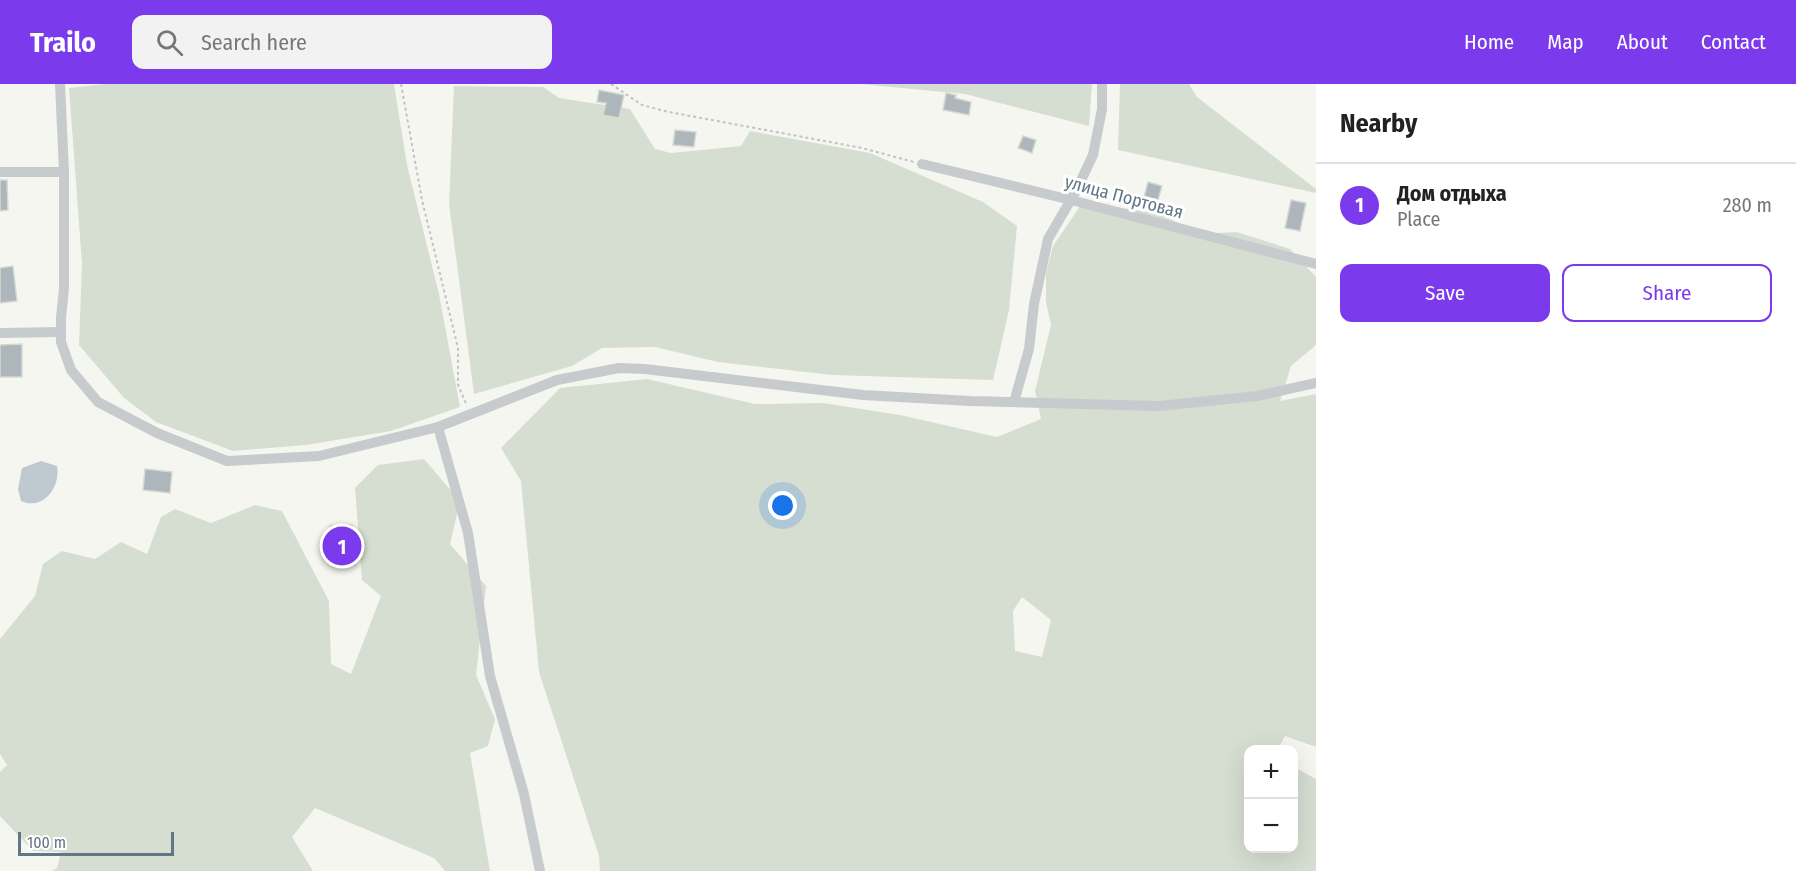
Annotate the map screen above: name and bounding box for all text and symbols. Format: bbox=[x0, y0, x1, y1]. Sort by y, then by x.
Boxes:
search box bbox=[132, 15, 552, 69]
text: Trailo bbox=[30, 26, 96, 59]
icon: search bbox=[153, 26, 186, 59]
text: Search here bbox=[201, 29, 307, 56]
text: Home bbox=[1464, 29, 1514, 55]
text: Map bbox=[1547, 29, 1584, 55]
text: About bbox=[1617, 29, 1668, 55]
text: Contact bbox=[1701, 29, 1766, 55]
text: Nearby bbox=[1340, 108, 1417, 139]
street label: улица Портовая bbox=[1062, 171, 1186, 223]
text: Дом отдыха bbox=[1397, 180, 1507, 207]
text: 1 bbox=[1355, 193, 1364, 217]
text: 280 m bbox=[1723, 193, 1772, 217]
text: Place bbox=[1397, 207, 1440, 231]
button: Save bbox=[1340, 264, 1550, 322]
button: Share bbox=[1562, 264, 1772, 322]
your location bbox=[768, 491, 797, 520]
pin: 1 bbox=[322, 524, 362, 568]
map controls bbox=[1244, 745, 1298, 853]
button: + bbox=[1244, 745, 1298, 799]
button: − bbox=[1244, 799, 1298, 853]
scale bar bbox=[18, 829, 174, 856]
text: 100 m bbox=[27, 833, 66, 852]

